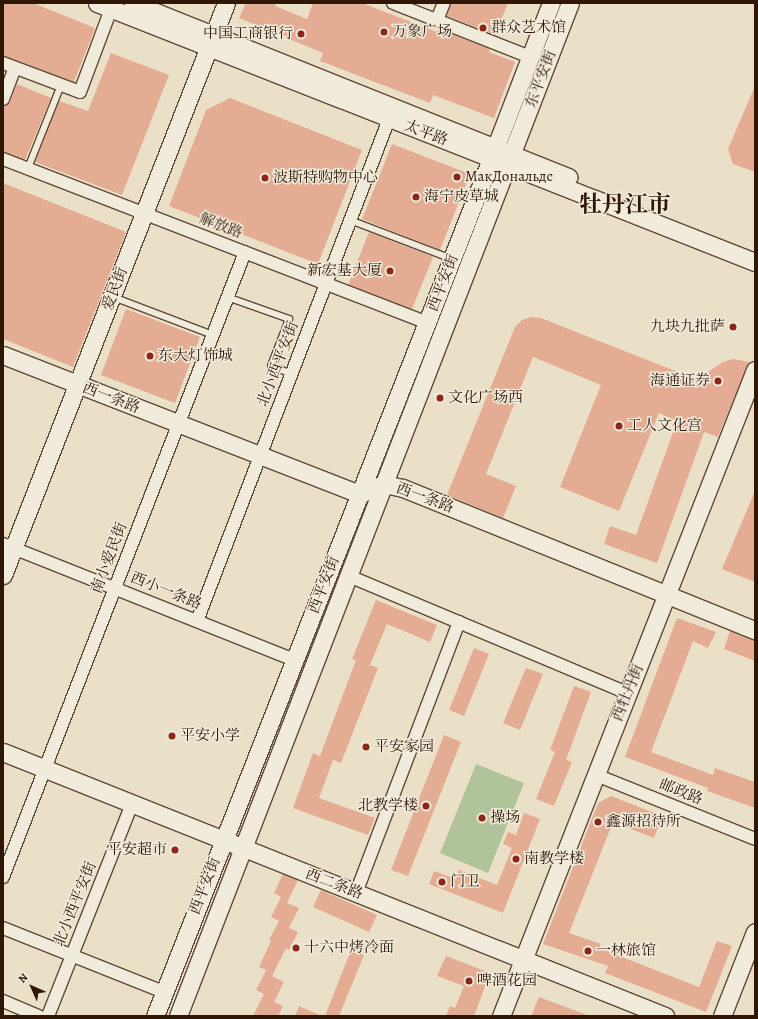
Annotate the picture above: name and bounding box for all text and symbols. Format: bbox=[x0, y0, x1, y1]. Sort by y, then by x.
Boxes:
place label: 群众艺术馆 bbox=[491, 19, 566, 37]
place label: 万象广场 bbox=[392, 23, 452, 41]
marker: 群众艺术馆 bbox=[478, 23, 488, 33]
place label: 中国工商银行 bbox=[203, 25, 293, 43]
marker: 万象广场 bbox=[379, 27, 389, 37]
marker: 中国工商银行 bbox=[296, 29, 306, 39]
street label: 东平安街 bbox=[522, 48, 560, 110]
street label: 太平路 bbox=[402, 117, 450, 149]
place label: МакДональдс bbox=[465, 168, 553, 186]
place label: 波斯特购物中心 bbox=[273, 169, 378, 187]
marker: МакДональдс bbox=[452, 172, 462, 182]
marker: 波斯特购物中心 bbox=[260, 173, 270, 183]
place label: 海宁皮草城 bbox=[424, 188, 499, 206]
district label: 牡丹江市 bbox=[579, 191, 671, 219]
marker: 海宁皮草城 bbox=[411, 192, 421, 202]
street label: 解放路 bbox=[197, 210, 245, 242]
street label: 西平安街 bbox=[424, 252, 462, 314]
place label: 新宏基大厦 bbox=[307, 262, 382, 280]
street label: 爱民街 bbox=[99, 265, 131, 313]
marker: 新宏基大厦 bbox=[385, 266, 395, 276]
place label: 九块九批萨 bbox=[650, 318, 725, 336]
street label: 北小西平安街 bbox=[253, 319, 303, 409]
marker: 九块九批萨 bbox=[728, 322, 738, 332]
place label: 东大灯饰城 bbox=[158, 347, 233, 365]
marker: 东大灯饰城 bbox=[145, 351, 155, 361]
place label: 海通证券 bbox=[650, 372, 710, 390]
marker: 海通证券 bbox=[713, 376, 723, 386]
street label: 西一条路 bbox=[80, 379, 142, 417]
place label: 文化广场西 bbox=[448, 389, 523, 407]
marker: 文化广场西 bbox=[435, 393, 445, 403]
place label: 工人文化宫 bbox=[627, 417, 702, 435]
marker: 工人文化宫 bbox=[614, 421, 624, 431]
street label: 西一条路 bbox=[394, 479, 456, 517]
street label: 南小爱民街 bbox=[87, 520, 131, 596]
street label: 西平安街 bbox=[305, 554, 343, 616]
street label: 西小一条路 bbox=[128, 569, 204, 613]
street label: 西牡丹街 bbox=[608, 662, 648, 724]
place label: 平安小学 bbox=[180, 727, 240, 745]
marker: 平安小学 bbox=[167, 731, 177, 741]
place label: 平安家园 bbox=[374, 738, 434, 756]
marker: 平安家园 bbox=[361, 742, 371, 752]
street label: 邮政路 bbox=[657, 775, 705, 809]
place label: 北教学楼 bbox=[358, 797, 418, 815]
marker: 北教学楼 bbox=[421, 801, 431, 811]
place label: 操场 bbox=[490, 809, 520, 827]
marker: 操场 bbox=[477, 813, 487, 823]
place label: 鑫源招待所 bbox=[606, 813, 681, 831]
marker: 鑫源招待所 bbox=[593, 817, 603, 827]
place label: 平安超市 bbox=[107, 841, 167, 859]
marker: 平安超市 bbox=[170, 845, 180, 855]
place label: 南教学楼 bbox=[524, 850, 584, 868]
marker: 南教学楼 bbox=[511, 854, 521, 864]
street label: 西平安街 bbox=[186, 855, 224, 917]
street label: 北小西平安街 bbox=[50, 859, 100, 949]
street label: 西二条路 bbox=[303, 865, 365, 903]
place label: 门卫 bbox=[450, 873, 480, 891]
marker: 门卫 bbox=[437, 877, 447, 887]
place label: 十六中烤冷面 bbox=[304, 939, 394, 957]
place label: 一林旅馆 bbox=[596, 942, 656, 960]
marker: 十六中烤冷面 bbox=[291, 943, 301, 953]
marker: 一林旅馆 bbox=[583, 946, 593, 956]
north arrow bbox=[12, 967, 52, 1007]
text: N bbox=[15, 970, 31, 986]
place label: 啤酒花园 bbox=[477, 972, 537, 990]
marker: 啤酒花园 bbox=[464, 976, 474, 986]

